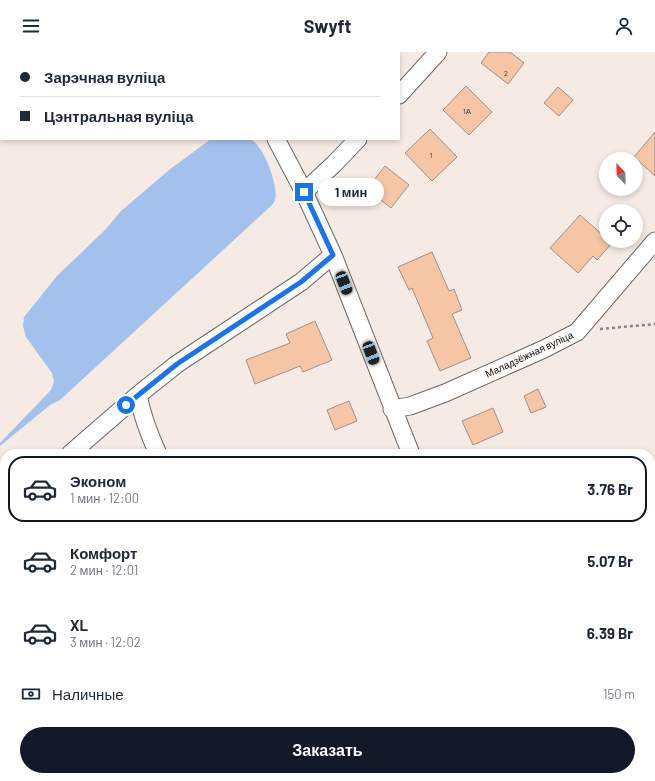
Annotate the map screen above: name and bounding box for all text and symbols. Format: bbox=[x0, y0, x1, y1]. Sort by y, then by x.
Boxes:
icon: menu bbox=[20, 15, 42, 37]
text: Swyft bbox=[304, 15, 351, 37]
icon: person bbox=[613, 15, 635, 37]
text: Зарэчная вуліца bbox=[44, 68, 165, 86]
house number: 2 bbox=[504, 68, 508, 78]
house number: 1А bbox=[463, 106, 472, 116]
text: Цэнтральная вуліца bbox=[44, 107, 194, 125]
house number: 1 bbox=[430, 150, 433, 160]
north arrow bbox=[599, 152, 643, 196]
map controls bbox=[599, 152, 643, 248]
callout: 1 мин bbox=[318, 178, 384, 206]
route end bbox=[295, 183, 313, 201]
text: 1 мин bbox=[335, 184, 367, 200]
button: locate bbox=[599, 204, 643, 248]
car bbox=[334, 270, 354, 296]
street label: Маладзёжная вуліца bbox=[483, 328, 575, 380]
car bbox=[361, 340, 381, 366]
route start bbox=[117, 396, 135, 414]
icon: car bbox=[22, 471, 58, 507]
text: Эконом bbox=[70, 472, 126, 490]
text: 3.76 Br bbox=[587, 480, 633, 498]
text: 1 мин · 12:00 bbox=[70, 490, 139, 506]
icon: car bbox=[22, 543, 58, 579]
text: Комфорт bbox=[70, 544, 137, 562]
text: 5.07 Br bbox=[587, 552, 633, 570]
text: 2 мин · 12:01 bbox=[70, 562, 138, 578]
icon: car bbox=[22, 615, 58, 651]
text: XL bbox=[70, 616, 88, 634]
text: 6.39 Br bbox=[587, 624, 633, 642]
text: 3 мин · 12:02 bbox=[70, 634, 141, 650]
icon: cash bbox=[20, 683, 42, 705]
text: Наличные bbox=[52, 685, 124, 703]
text: 150 m bbox=[603, 686, 635, 702]
button: Заказать bbox=[20, 727, 635, 773]

